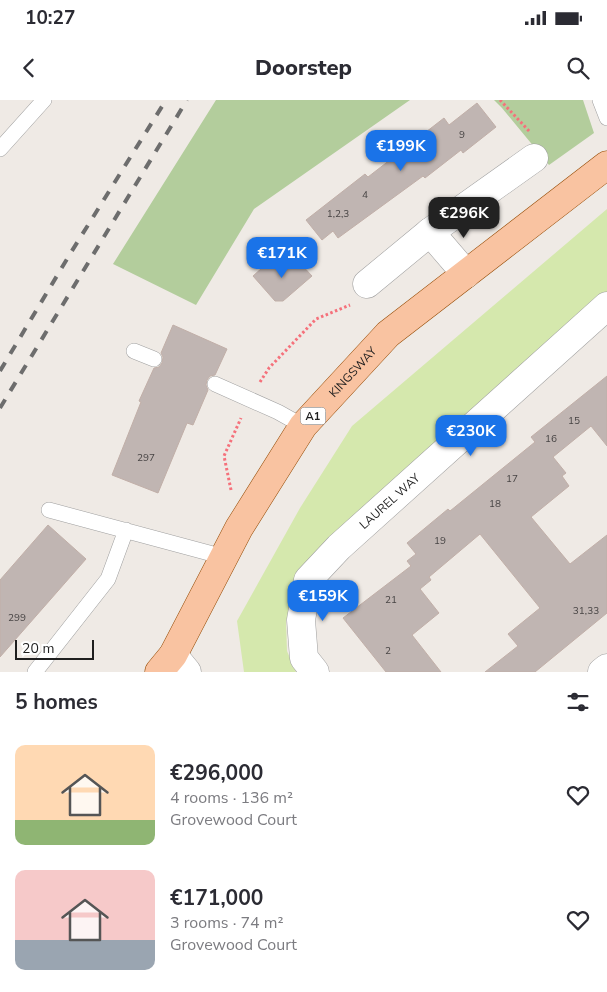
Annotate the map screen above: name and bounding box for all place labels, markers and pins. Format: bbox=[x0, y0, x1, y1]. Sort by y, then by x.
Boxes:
pin: €199K bbox=[366, 130, 436, 172]
pin: €296K bbox=[429, 196, 499, 239]
pin: €171K bbox=[247, 236, 317, 279]
pin: €230K bbox=[436, 414, 506, 457]
pin: €159K bbox=[288, 580, 358, 622]

